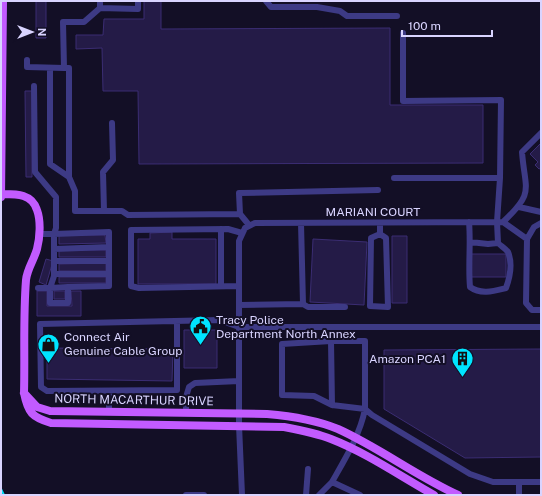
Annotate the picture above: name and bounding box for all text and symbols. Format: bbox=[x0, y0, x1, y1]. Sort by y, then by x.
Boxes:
north arrow bbox=[12, 12, 52, 52]
scale bar bbox=[402, 12, 492, 38]
text: 100 m bbox=[408, 19, 441, 33]
text: N bbox=[36, 28, 48, 36]
street label: MARIANI COURT bbox=[326, 205, 420, 219]
place label: Tracy Police Department North Annex bbox=[216, 313, 356, 341]
public building icon: Tracy Police Department North Annex bbox=[188, 314, 214, 347]
place label: Connect Air Genuine Cable Group bbox=[64, 330, 182, 358]
shop icon: Connect Air Genuine Cable Group bbox=[36, 331, 62, 364]
building icon: Amazon PCA1 bbox=[449, 346, 475, 379]
place label: Amazon PCA1 bbox=[369, 352, 446, 366]
street label: NORTH MACARTHUR DRIVE bbox=[54, 392, 214, 408]

